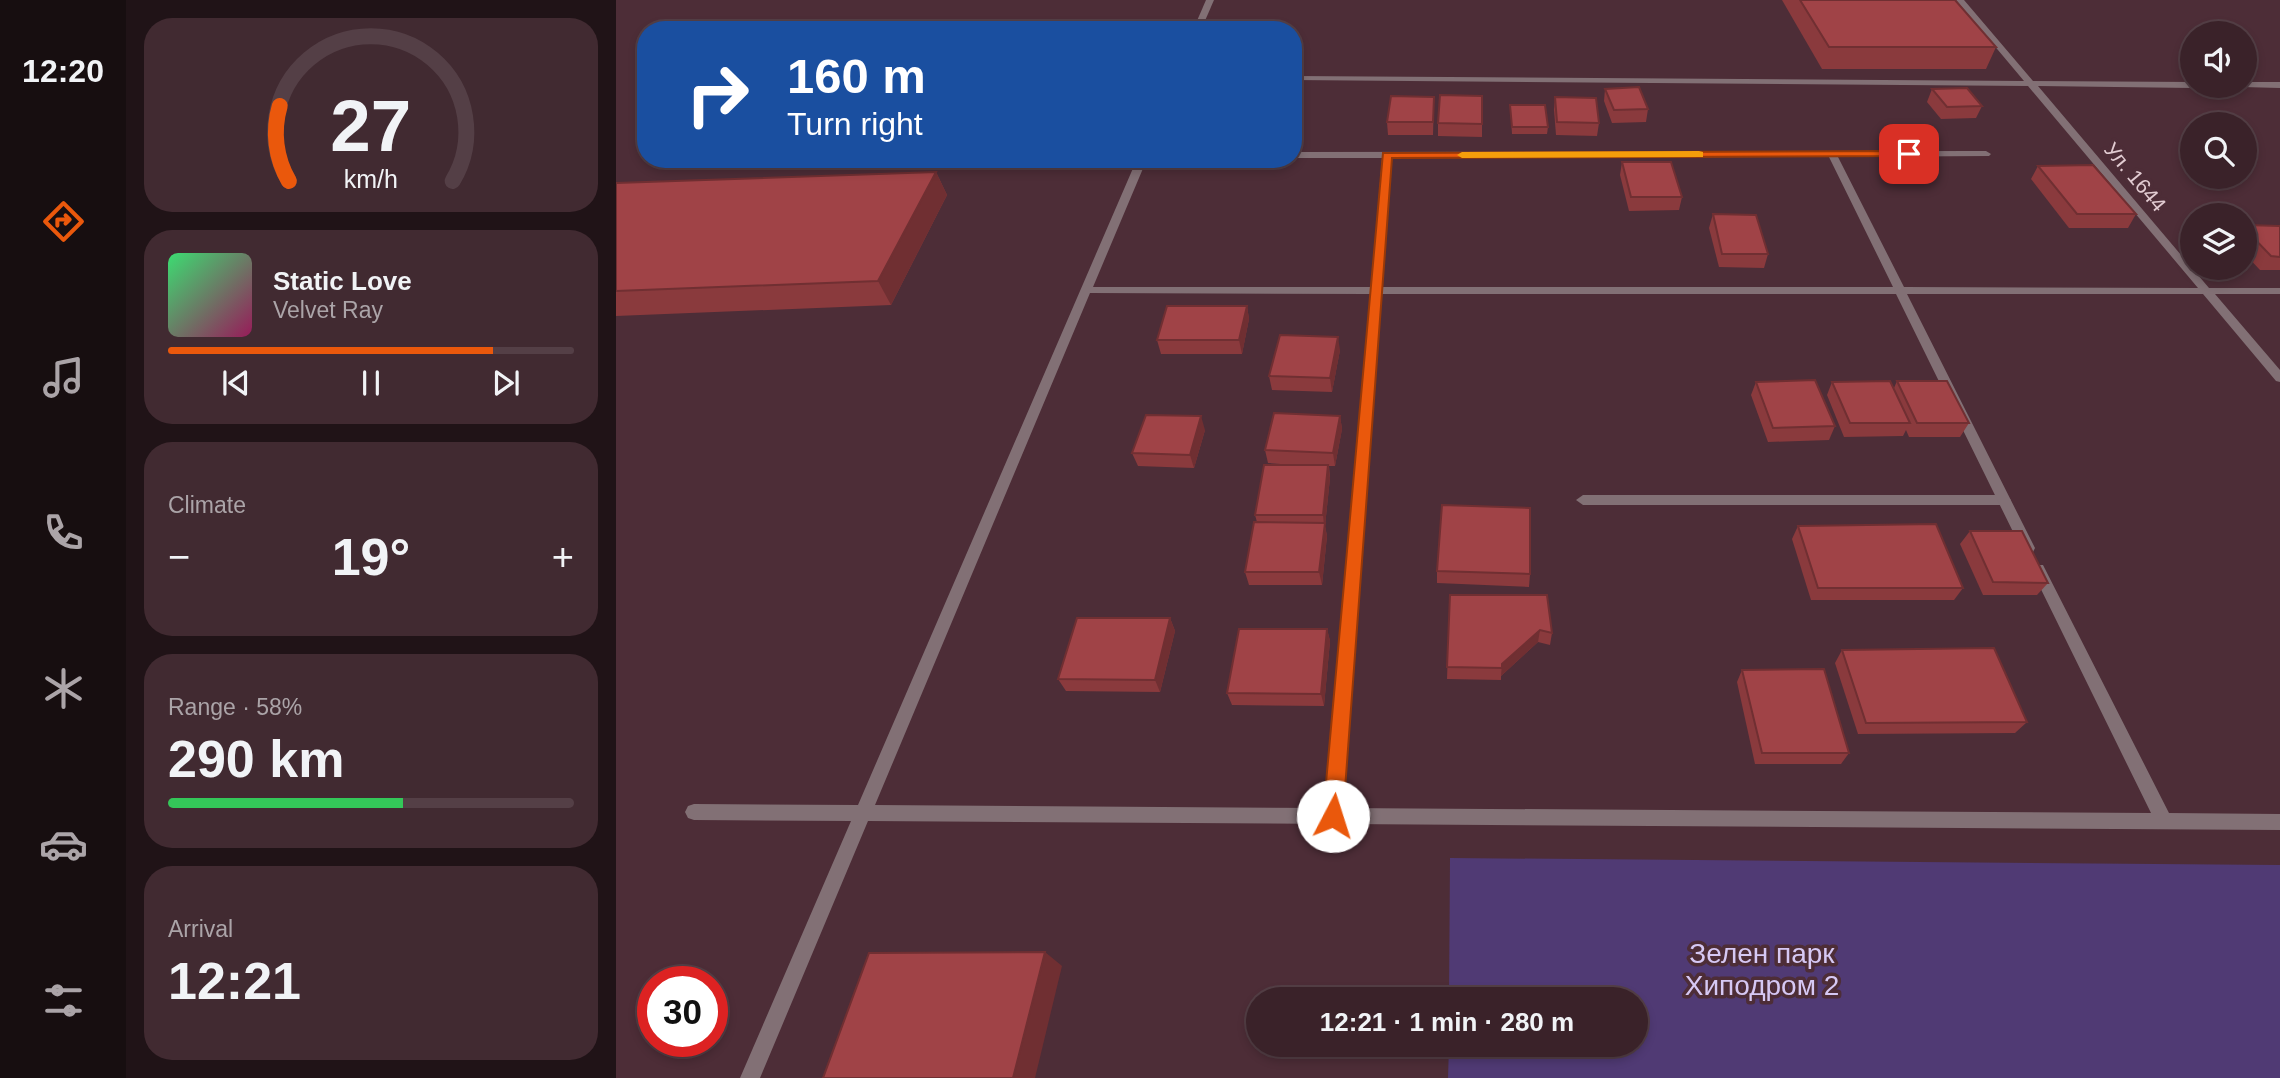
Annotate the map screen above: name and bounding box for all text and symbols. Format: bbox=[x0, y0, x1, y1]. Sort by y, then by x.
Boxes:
map controls bbox=[2180, 21, 2257, 280]
button: sound bbox=[2180, 21, 2257, 98]
icon: right bbox=[672, 49, 763, 140]
text: 160 m bbox=[787, 49, 926, 103]
text: 12:20 bbox=[22, 53, 104, 89]
text: 27 bbox=[331, 85, 411, 166]
text: Turn right bbox=[787, 106, 923, 142]
button: search bbox=[2180, 112, 2257, 189]
pin bbox=[1879, 124, 1939, 184]
icon: arrive bbox=[1890, 135, 1928, 173]
street label: Ул. 1644 bbox=[2100, 138, 2171, 216]
text: km/h bbox=[344, 165, 398, 193]
icon: directions bbox=[39, 197, 88, 246]
button: layers bbox=[2180, 203, 2257, 280]
text: Static Love bbox=[273, 266, 412, 296]
text: Velvet Ray bbox=[273, 297, 383, 323]
icon: music bbox=[39, 353, 88, 402]
icon: previous bbox=[217, 364, 255, 402]
icon: pause bbox=[352, 364, 390, 402]
icon: next bbox=[487, 364, 525, 402]
text: Climate bbox=[168, 492, 246, 518]
icon: phone bbox=[39, 508, 88, 557]
text: 19° bbox=[332, 528, 410, 586]
text: − bbox=[168, 536, 190, 578]
text: + bbox=[552, 536, 574, 578]
icon: climate bbox=[39, 664, 88, 713]
text: Range · 58% bbox=[168, 694, 302, 720]
text: 290 km bbox=[168, 730, 344, 788]
position arrow bbox=[1296, 779, 1370, 853]
icon: car bbox=[39, 820, 88, 869]
text: Arrival bbox=[168, 916, 233, 942]
park label: Зелен парк Хиподром 2 bbox=[1685, 938, 1839, 1001]
text: 12:21 bbox=[168, 952, 301, 1010]
speed limit sign: 30 bbox=[637, 966, 728, 1057]
icon: filters bbox=[39, 976, 88, 1025]
text: 12:21 · 1 min · 280 m bbox=[1320, 1007, 1574, 1037]

